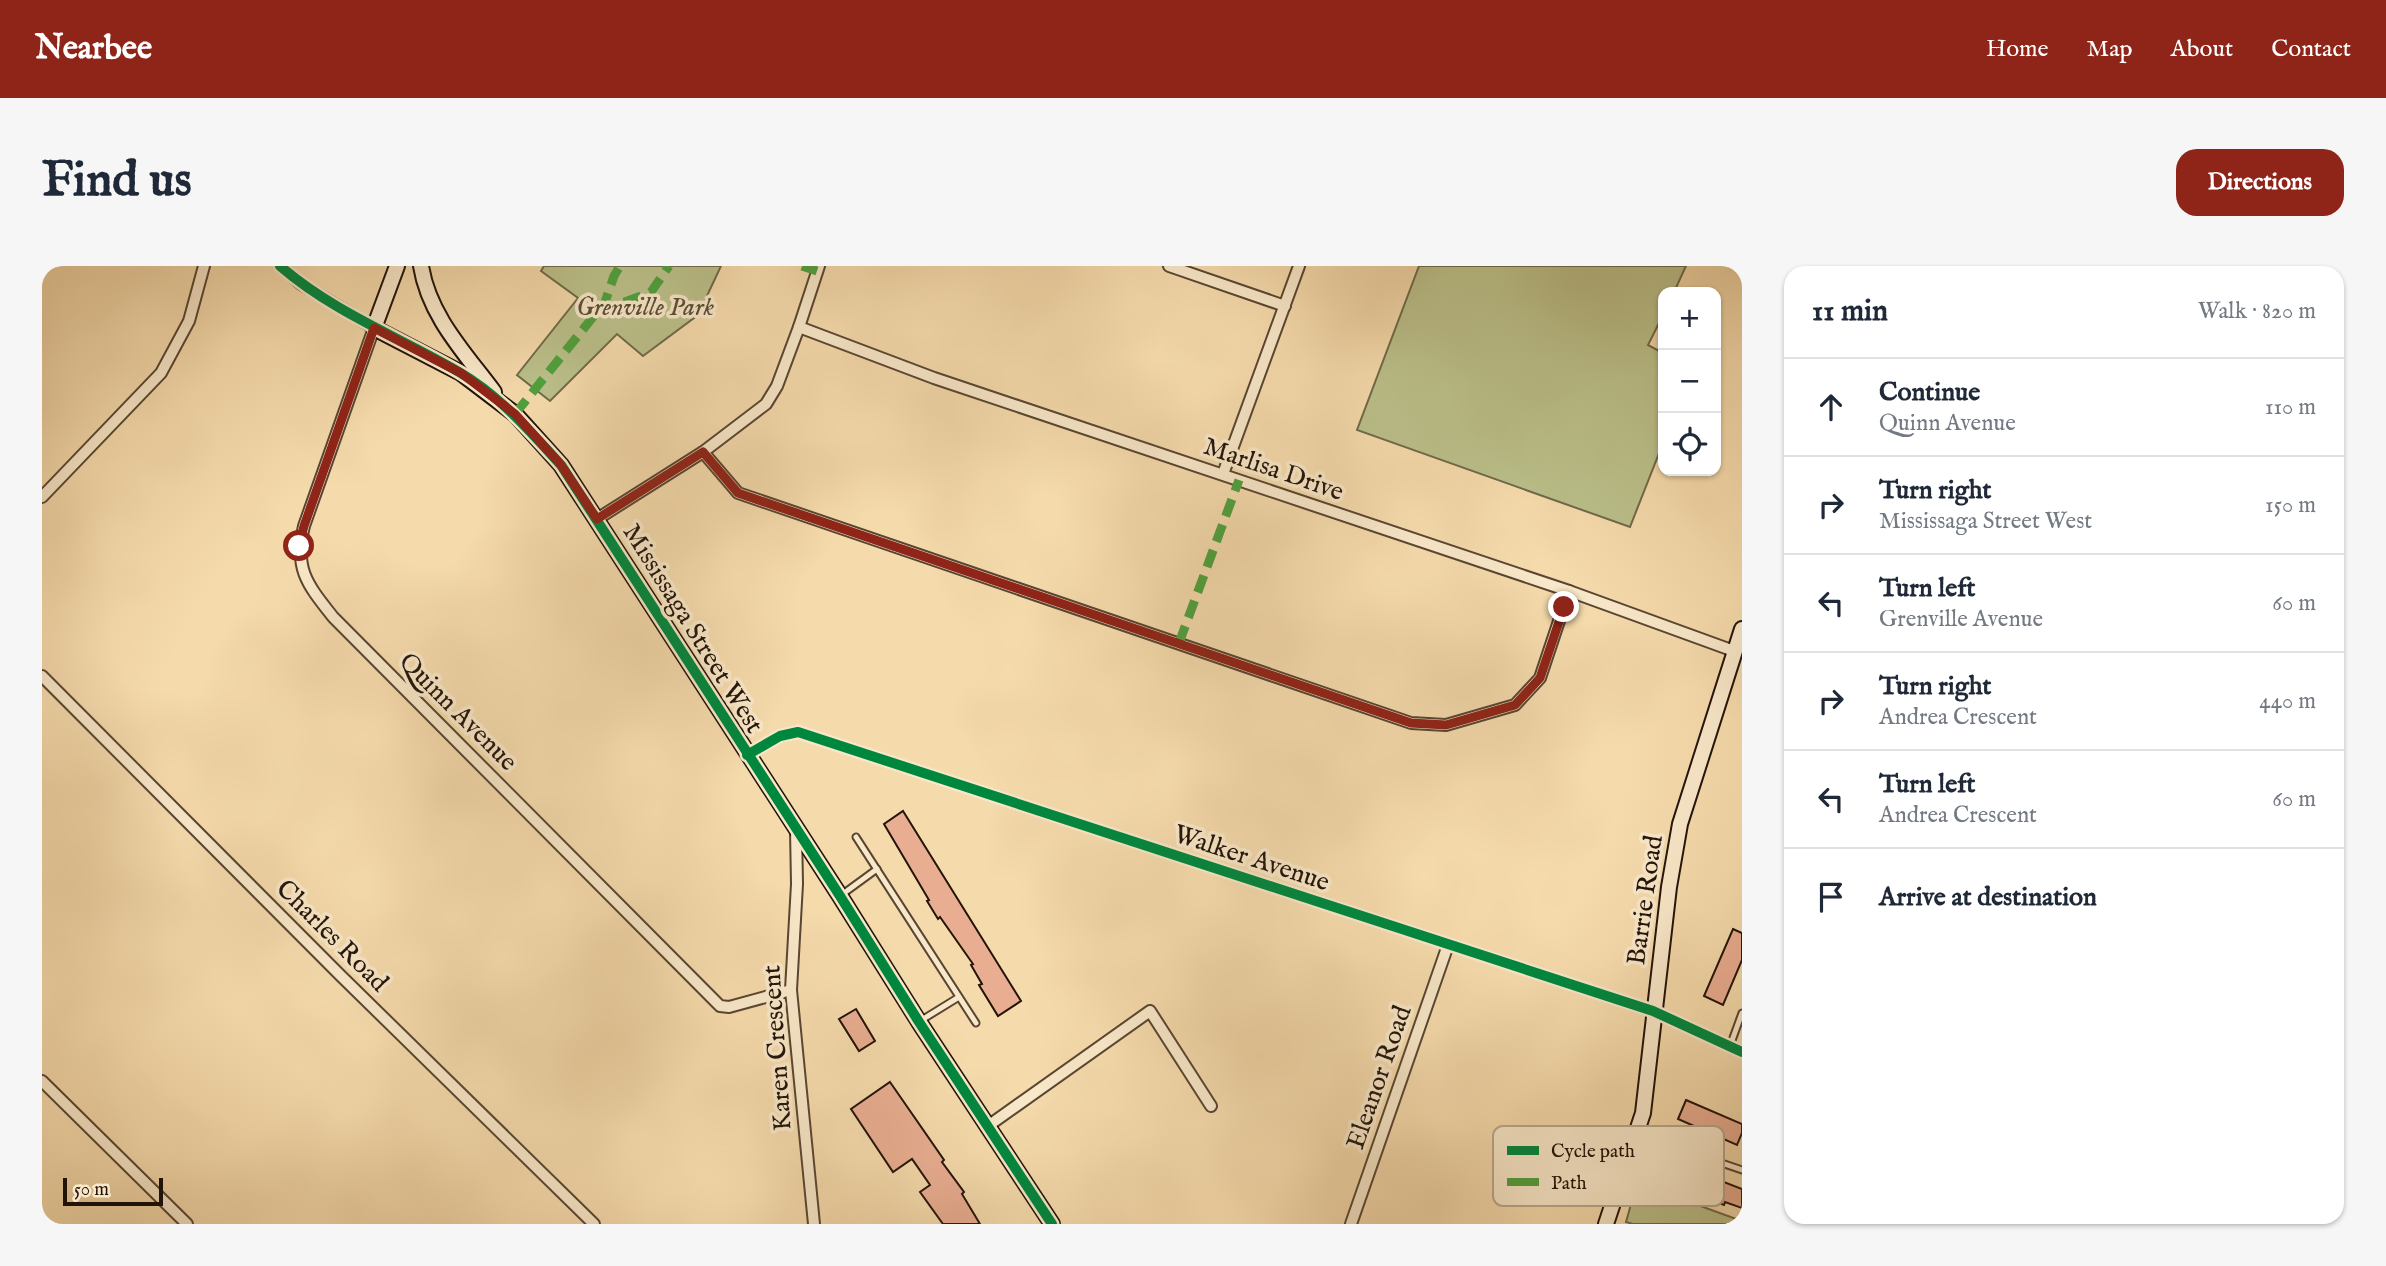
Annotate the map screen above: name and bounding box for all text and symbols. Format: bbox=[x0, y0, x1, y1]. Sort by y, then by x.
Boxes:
text: Nearbee bbox=[35, 28, 152, 70]
text: Home bbox=[1986, 34, 2049, 65]
text: Map bbox=[2087, 34, 2133, 65]
text: About bbox=[2171, 34, 2233, 65]
text: Contact bbox=[2271, 34, 2351, 65]
button: Directions bbox=[2176, 149, 2344, 216]
text: Find us bbox=[42, 151, 192, 213]
map controls bbox=[1658, 287, 1721, 476]
button: + bbox=[1658, 287, 1721, 350]
park label: Grenville Park bbox=[576, 291, 715, 324]
text: 11 min bbox=[1812, 293, 1888, 331]
text: Walk · 820 m bbox=[2198, 297, 2316, 326]
button: − bbox=[1658, 350, 1721, 413]
text: Continue bbox=[1879, 376, 1980, 409]
icon: ahead bbox=[1812, 388, 1850, 426]
text: 110 m bbox=[2265, 393, 2316, 422]
text: Quinn Avenue bbox=[1879, 409, 2016, 438]
button: locate bbox=[1658, 413, 1721, 476]
street label: Marlisa Drive bbox=[1199, 430, 1348, 509]
text: Turn right bbox=[1879, 474, 1992, 507]
icon: right bbox=[1812, 486, 1850, 524]
text: 150 m bbox=[2265, 491, 2316, 520]
text: Mississaga Street West bbox=[1879, 507, 2092, 536]
street label: Mississaga Street West bbox=[615, 518, 771, 740]
route start bbox=[283, 530, 314, 561]
text: Turn left bbox=[1879, 572, 1976, 605]
icon: left bbox=[1812, 584, 1850, 622]
text: 60 m bbox=[2272, 589, 2316, 618]
route end bbox=[1548, 591, 1579, 622]
text: Grenville Avenue bbox=[1879, 605, 2043, 634]
street label: Quinn Avenue bbox=[392, 646, 524, 778]
text: Turn right bbox=[1879, 670, 1992, 703]
icon: right bbox=[1812, 682, 1850, 720]
text: 440 m bbox=[2259, 687, 2316, 716]
text: Andrea Crescent bbox=[1879, 703, 2037, 732]
text: Turn left bbox=[1879, 768, 1976, 801]
icon: left bbox=[1812, 780, 1850, 818]
text: 60 m bbox=[2272, 785, 2316, 814]
text: Andrea Crescent bbox=[1879, 801, 2037, 830]
street label: Walker Avenue bbox=[1169, 818, 1334, 899]
street label: Barrie Road bbox=[1620, 833, 1671, 967]
street label: Charles Road bbox=[269, 873, 395, 999]
icon: arrive bbox=[1812, 878, 1850, 916]
text: Arrive at destination bbox=[1879, 881, 2097, 914]
street label: Karen Crescent bbox=[755, 964, 800, 1132]
street label: Eleanor Road bbox=[1339, 1001, 1419, 1154]
legend bbox=[1493, 1126, 1724, 1206]
text: Cycle path bbox=[1551, 1140, 1635, 1164]
text: Path bbox=[1551, 1172, 1587, 1196]
scale bar bbox=[63, 1175, 163, 1207]
text: 50 m bbox=[74, 1178, 109, 1202]

